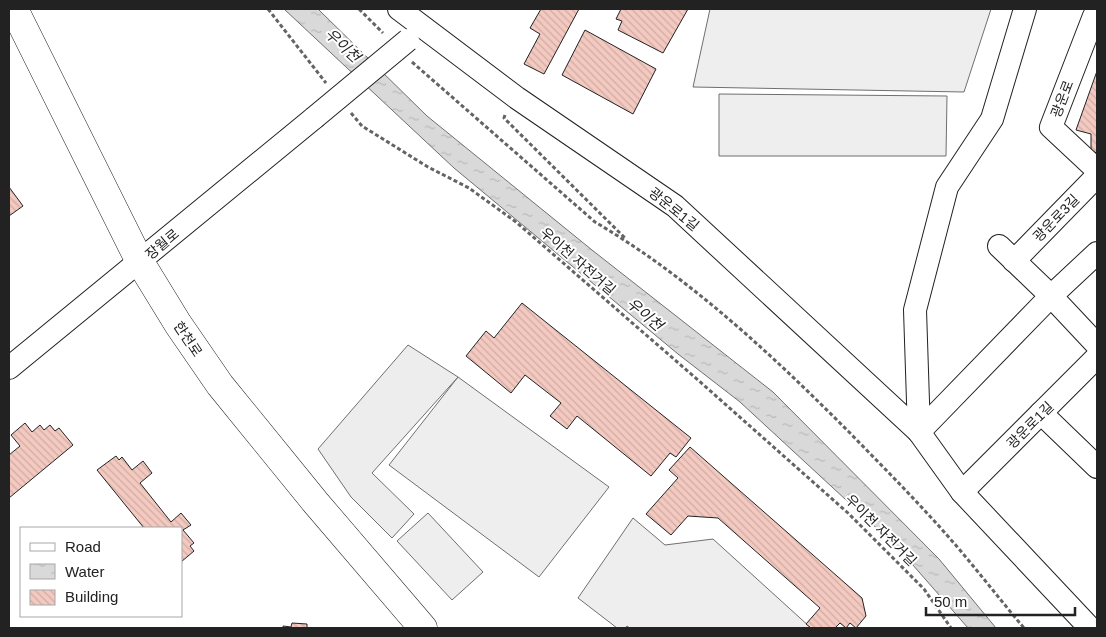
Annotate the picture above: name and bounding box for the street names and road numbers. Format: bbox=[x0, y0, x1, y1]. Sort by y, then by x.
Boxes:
street label: 광운로 bbox=[1048, 78, 1076, 120]
street label: 광운로1길 bbox=[646, 184, 702, 234]
street label: 광운로3길 bbox=[1030, 191, 1082, 245]
street label: 우이천 자전거길 bbox=[537, 224, 619, 298]
street label: 장월로 bbox=[142, 225, 182, 263]
street label: 한천로 bbox=[171, 319, 206, 360]
street label: 광운로1길 bbox=[1003, 398, 1057, 452]
street label: 우이천 자전거길 bbox=[842, 491, 920, 569]

